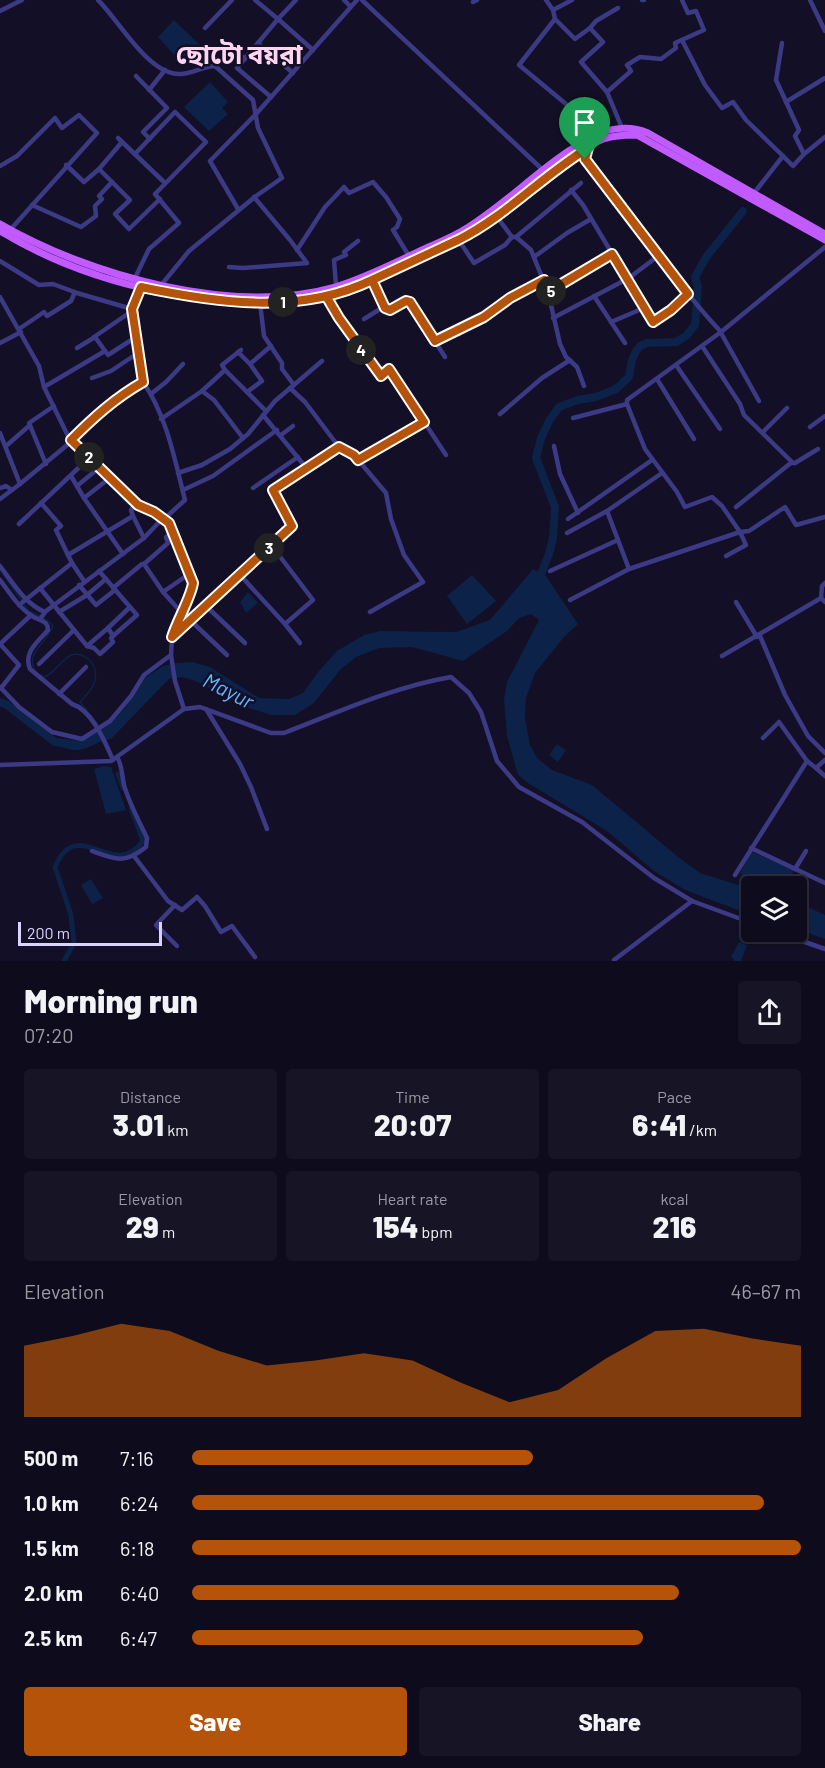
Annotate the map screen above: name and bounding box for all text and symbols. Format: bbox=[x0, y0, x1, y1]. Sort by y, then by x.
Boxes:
district label: ছোটো বয়রা bbox=[176, 38, 303, 69]
pin bbox=[559, 97, 610, 159]
icon: arrive bbox=[568, 106, 601, 139]
pin: 5 bbox=[536, 276, 566, 306]
text: 5 bbox=[547, 281, 555, 300]
pin: 1 bbox=[268, 287, 298, 317]
text: 1 bbox=[280, 292, 286, 311]
pin: 4 bbox=[346, 335, 376, 365]
text: 4 bbox=[356, 340, 366, 359]
pin: 2 bbox=[74, 442, 104, 472]
text: 2 bbox=[85, 447, 93, 466]
pin: 3 bbox=[254, 533, 284, 563]
text: 3 bbox=[265, 538, 273, 557]
water label: Mayur bbox=[200, 667, 259, 714]
map controls bbox=[741, 876, 807, 942]
button: layers bbox=[741, 876, 807, 942]
scale bar bbox=[18, 919, 162, 947]
text: 200 m bbox=[27, 923, 70, 942]
text: Morning run bbox=[24, 980, 198, 1020]
button: share bbox=[738, 981, 801, 1044]
text: 07:20 bbox=[24, 1023, 74, 1047]
text: Distance bbox=[120, 1087, 181, 1106]
text: Time bbox=[395, 1087, 430, 1106]
text: Pace bbox=[657, 1087, 692, 1106]
text: 3.01 bbox=[113, 1106, 164, 1142]
text: 20:07 bbox=[374, 1106, 451, 1142]
text: 6:41 bbox=[632, 1106, 686, 1142]
text: km bbox=[164, 1120, 188, 1139]
text: /km bbox=[686, 1120, 717, 1139]
text: Elevation bbox=[118, 1189, 183, 1208]
text: Heart rate bbox=[377, 1189, 448, 1208]
text: kcal bbox=[661, 1189, 688, 1208]
text: 29 bbox=[126, 1208, 159, 1244]
text: 154 bbox=[373, 1208, 418, 1244]
text: 216 bbox=[653, 1208, 696, 1244]
text: m bbox=[159, 1222, 175, 1241]
text: bpm bbox=[418, 1222, 452, 1241]
text: Elevation bbox=[24, 1279, 105, 1303]
text: 46–67 m bbox=[730, 1279, 801, 1303]
text: 500 m bbox=[24, 1446, 78, 1470]
text: 7:16 bbox=[120, 1446, 154, 1470]
text: 1.0 km bbox=[24, 1491, 79, 1515]
text: 6:24 bbox=[120, 1491, 159, 1515]
text: 1.5 km bbox=[24, 1536, 79, 1560]
text: 6:18 bbox=[120, 1536, 155, 1560]
text: 2.0 km bbox=[24, 1581, 83, 1605]
text: 6:40 bbox=[120, 1581, 159, 1605]
text: 2.5 km bbox=[24, 1626, 83, 1650]
text: 6:47 bbox=[120, 1626, 157, 1650]
button: Save bbox=[24, 1687, 407, 1756]
button: Share bbox=[419, 1687, 801, 1756]

